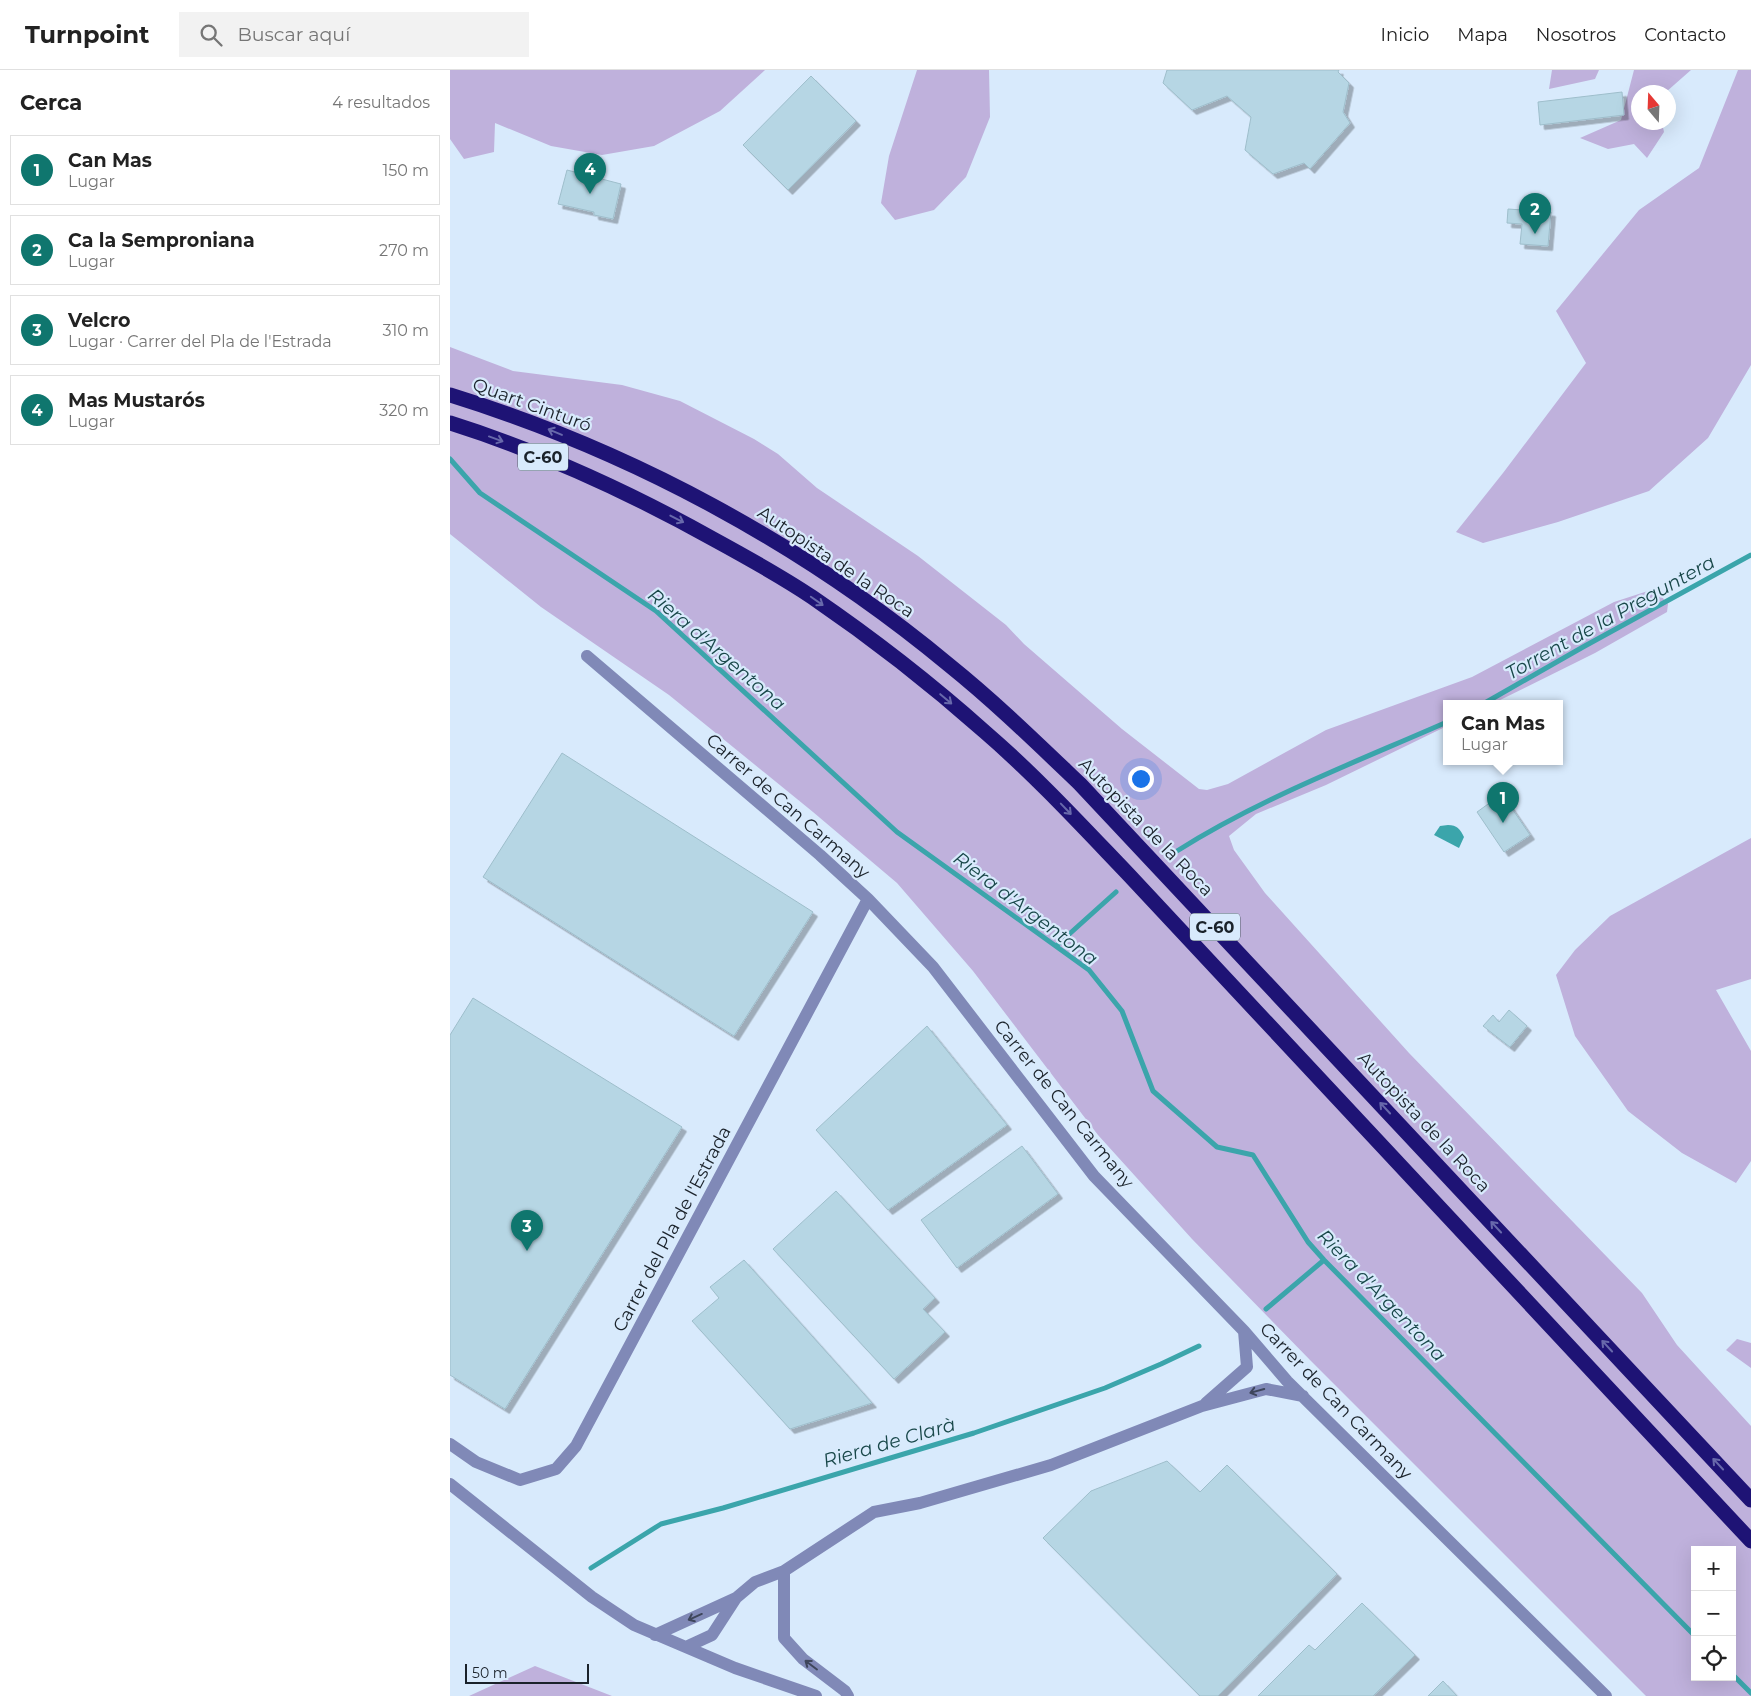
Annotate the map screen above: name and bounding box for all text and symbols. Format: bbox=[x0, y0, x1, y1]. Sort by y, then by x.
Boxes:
search box bbox=[179, 12, 529, 57]
text: Turnpoint bbox=[25, 20, 149, 49]
icon: search bbox=[197, 21, 225, 49]
text: Buscar aquí bbox=[237, 23, 350, 46]
text: Inicio bbox=[1381, 24, 1429, 46]
text: Mapa bbox=[1457, 24, 1508, 46]
text: Nosotros bbox=[1536, 24, 1616, 46]
text: Contacto bbox=[1644, 24, 1726, 46]
north arrow bbox=[1631, 85, 1676, 130]
text: Cerca bbox=[20, 90, 82, 115]
text: 4 resultados bbox=[332, 93, 430, 112]
text: Can Mas bbox=[68, 149, 152, 172]
pin: 4 bbox=[574, 153, 606, 194]
text: 1 bbox=[34, 161, 40, 180]
text: 150 m bbox=[382, 161, 429, 180]
text: Lugar bbox=[68, 172, 115, 191]
pin: 2 bbox=[1519, 193, 1551, 234]
text: Ca la Semproniana bbox=[68, 229, 255, 252]
text: 2 bbox=[32, 241, 42, 260]
text: 270 m bbox=[379, 241, 429, 260]
text: Lugar bbox=[68, 252, 115, 271]
text: Velcro bbox=[68, 309, 131, 332]
text: 3 bbox=[32, 321, 42, 340]
text: 310 m bbox=[382, 321, 429, 340]
text: Lugar · Carrer del Pla de l'Estrada bbox=[68, 332, 332, 351]
street label: Quart Cinturó bbox=[470, 373, 594, 437]
text: Mas Mustarós bbox=[68, 389, 205, 412]
text: 4 bbox=[31, 401, 43, 420]
text: 320 m bbox=[379, 401, 429, 420]
text: Lugar bbox=[68, 412, 115, 431]
one-way arrow bbox=[548, 426, 563, 436]
one-way arrow bbox=[488, 435, 503, 444]
road number: C-60 bbox=[518, 444, 568, 471]
street label: Autopista de la Roca bbox=[753, 501, 919, 623]
one-way arrow bbox=[669, 515, 684, 524]
water label: Torrent de la Preguntera bbox=[1502, 550, 1719, 685]
water label: Riera d'Argentona bbox=[643, 583, 790, 715]
one-way arrow bbox=[810, 596, 824, 606]
one-way arrow bbox=[940, 693, 953, 705]
popup bbox=[1443, 700, 1563, 765]
text: Can Mas bbox=[1461, 712, 1545, 735]
street label: Carrer de Can Carmany bbox=[702, 729, 875, 883]
text: Lugar bbox=[1461, 735, 1508, 754]
street label: Autopista de la Roca bbox=[1074, 753, 1218, 901]
your location bbox=[1128, 766, 1154, 792]
pin: 1 bbox=[1487, 782, 1519, 823]
one-way arrow bbox=[1060, 803, 1072, 815]
water label: Riera d'Argentona bbox=[949, 847, 1103, 970]
road number: C-60 bbox=[1190, 914, 1240, 940]
street label: Carrer de Can Carmany bbox=[989, 1016, 1139, 1193]
street label: Autopista de la Roca bbox=[1353, 1047, 1495, 1197]
one-way arrow bbox=[1379, 1102, 1391, 1115]
street label: Carrer del Pla de l'Estrada bbox=[608, 1122, 736, 1336]
pin: 3 bbox=[511, 1210, 543, 1251]
one-way arrow bbox=[1490, 1221, 1502, 1233]
water label: Riera d'Argentona bbox=[1313, 1224, 1451, 1366]
street label: Carrer de Can Carmany bbox=[1255, 1318, 1417, 1484]
one-way arrow bbox=[1601, 1339, 1613, 1352]
one-way arrow bbox=[1249, 1387, 1265, 1397]
water label: Riera de Clarà bbox=[820, 1413, 958, 1472]
one-way arrow bbox=[1712, 1458, 1724, 1471]
map controls bbox=[1691, 1546, 1736, 1681]
button: + bbox=[1691, 1546, 1736, 1591]
button: − bbox=[1691, 1591, 1736, 1636]
one-way arrow bbox=[688, 1613, 703, 1622]
button: locate bbox=[1691, 1636, 1736, 1681]
one-way arrow bbox=[804, 1660, 818, 1670]
scale bar bbox=[465, 1661, 589, 1684]
text: 50 m bbox=[472, 1664, 508, 1682]

